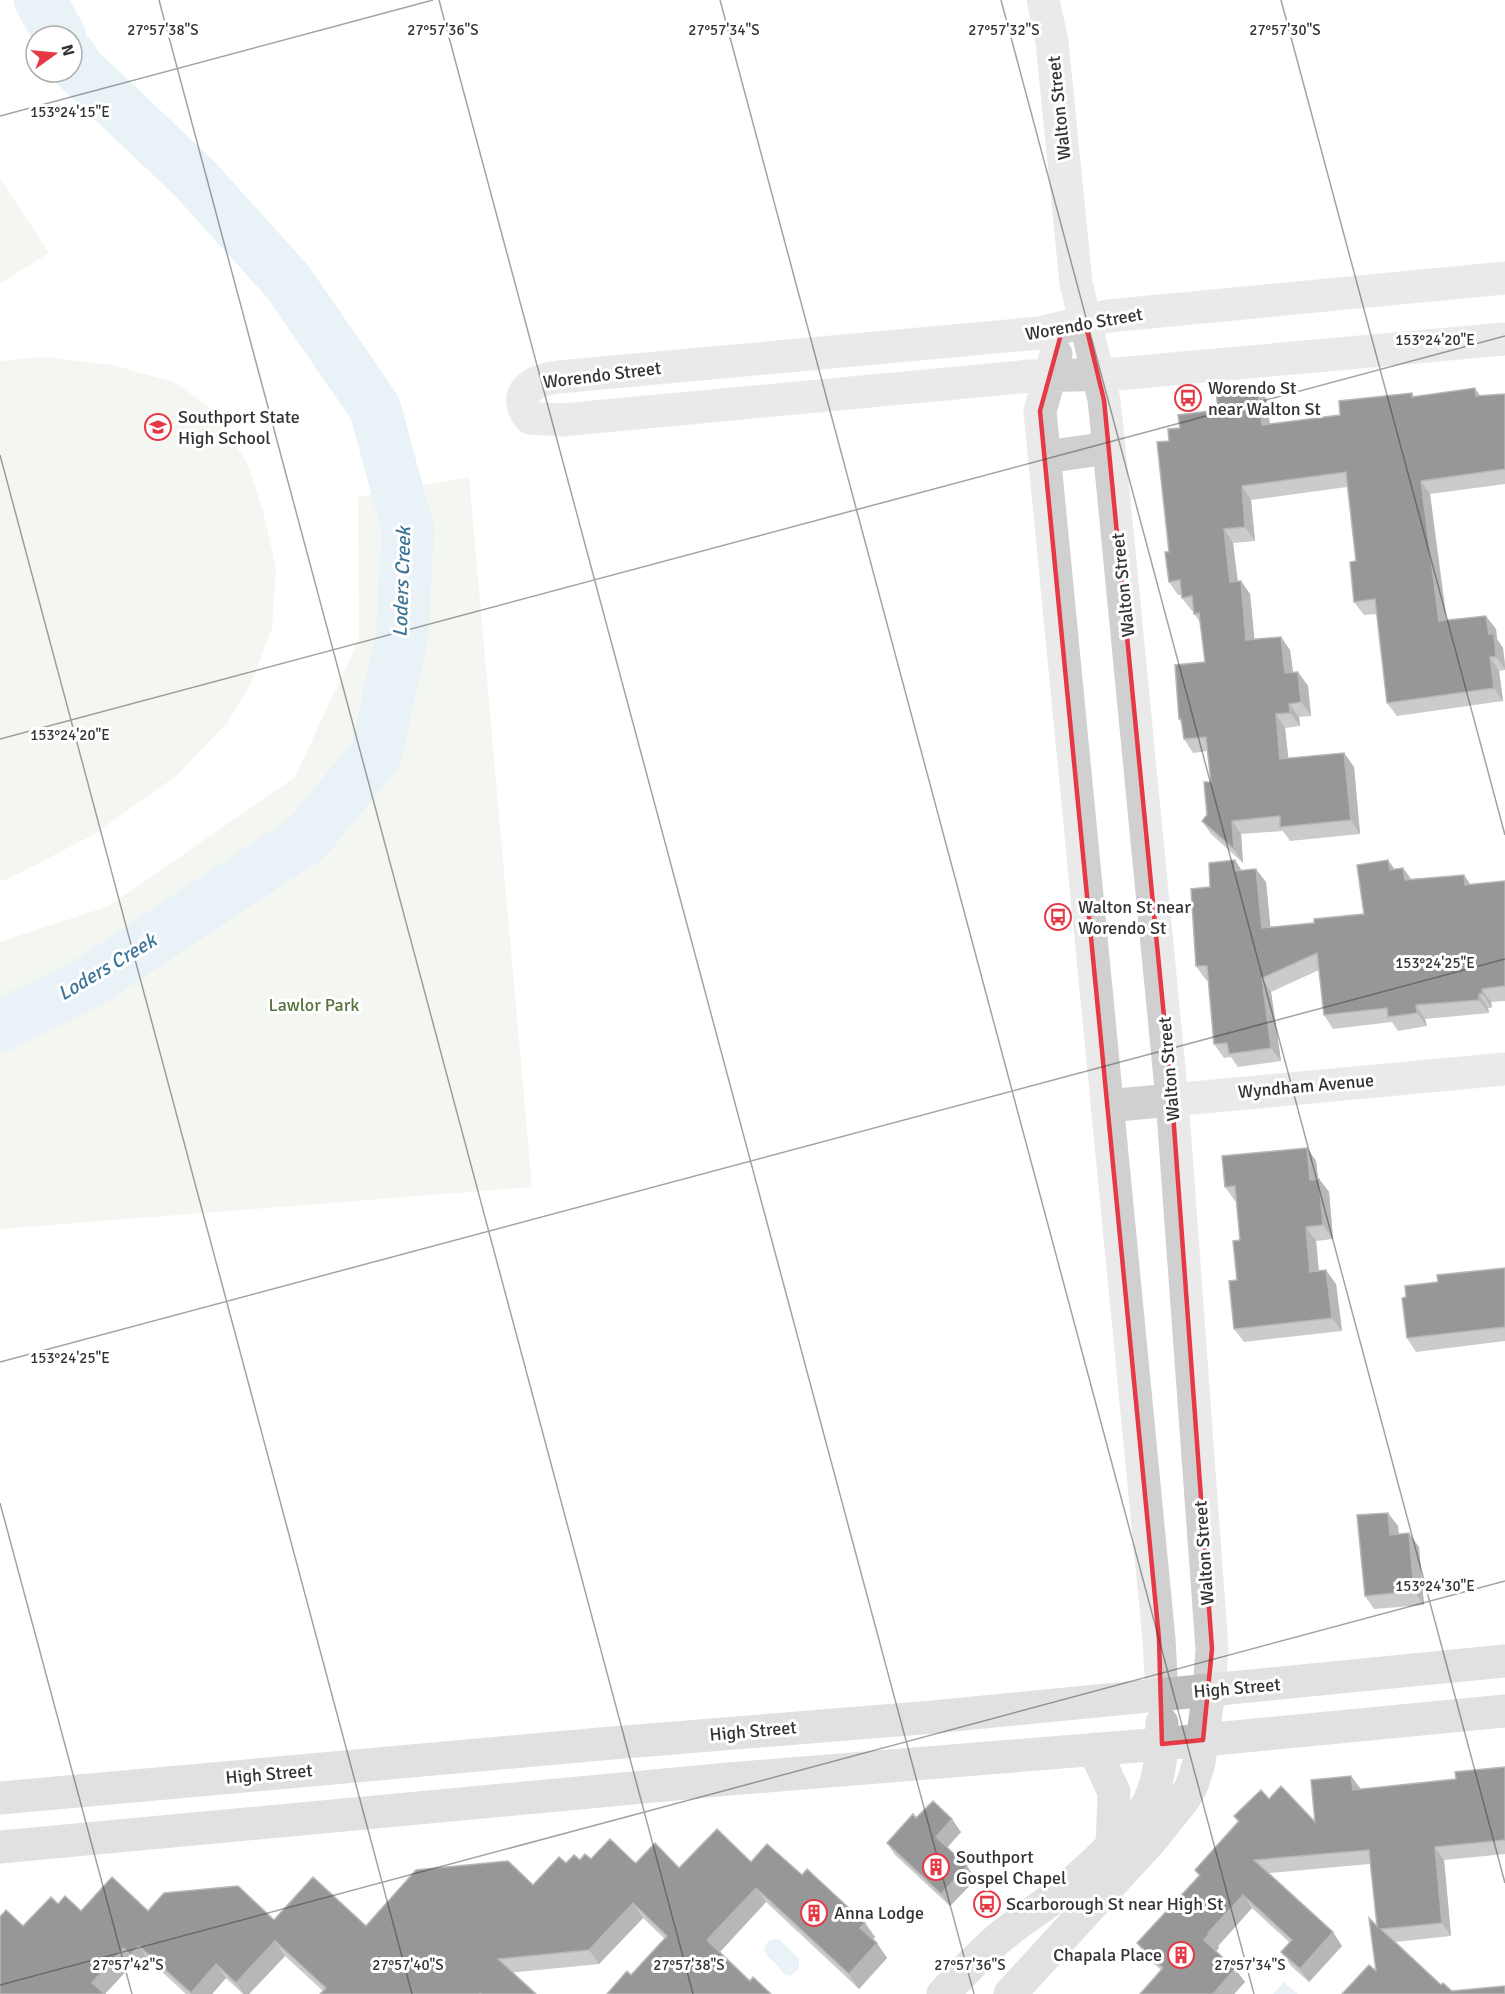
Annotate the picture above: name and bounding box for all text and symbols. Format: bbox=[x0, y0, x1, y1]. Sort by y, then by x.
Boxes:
text: 27°57'38"S bbox=[127, 21, 199, 39]
text: 27°57'36"S bbox=[407, 21, 479, 39]
text: 27°57'34"S bbox=[688, 21, 760, 39]
text: 27°57'32"S bbox=[968, 21, 1040, 39]
text: 27°57'30"S bbox=[1249, 21, 1321, 39]
north arrow bbox=[24, 24, 84, 84]
text: N bbox=[56, 42, 79, 58]
street label: Walton Street bbox=[1043, 55, 1075, 161]
text: 153°24'15"E bbox=[30, 103, 110, 121]
street label: Worendo Street bbox=[1024, 303, 1144, 345]
text: 153°24'20"E bbox=[1395, 331, 1475, 349]
street label: Worendo Street bbox=[542, 357, 662, 393]
place label: Worendo St near Walton St bbox=[1208, 377, 1321, 420]
bus stop icon: Worendo St near Walton St bbox=[1173, 383, 1203, 413]
place label: Southport State High School bbox=[178, 406, 300, 449]
school or university icon: Southport State High School bbox=[143, 412, 173, 442]
water label: Loders Creek bbox=[388, 524, 416, 638]
street label: Walton Street bbox=[1107, 532, 1139, 638]
text: 153°24'20"E bbox=[30, 726, 110, 744]
place label: Walton St near Worendo St bbox=[1078, 896, 1191, 939]
bus stop icon: Walton St near Worendo St bbox=[1043, 902, 1073, 932]
water label: Loders Creek bbox=[53, 927, 163, 1006]
text: 153°24'25"E bbox=[1395, 954, 1475, 972]
park label: Lawlor Park bbox=[269, 994, 359, 1016]
street label: Walton Street bbox=[1153, 1016, 1185, 1122]
street label: Wyndham Avenue bbox=[1237, 1069, 1375, 1103]
text: 153°24'25"E bbox=[30, 1349, 110, 1367]
street label: Walton Street bbox=[1189, 1500, 1219, 1606]
text: 153°24'30"E bbox=[1395, 1577, 1475, 1595]
street label: High Street bbox=[1193, 1673, 1281, 1703]
street label: High Street bbox=[709, 1716, 797, 1746]
street label: High Street bbox=[225, 1759, 313, 1789]
place label: Southport Gospel Chapel bbox=[956, 1846, 1066, 1889]
building icon: Southport Gospel Chapel bbox=[921, 1852, 951, 1882]
bus stop icon: Scarborough St near High St bbox=[972, 1889, 1002, 1919]
place label: Scarborough St near High St bbox=[1006, 1893, 1223, 1915]
building icon: Anna Lodge bbox=[799, 1898, 829, 1928]
place label: Anna Lodge bbox=[834, 1902, 924, 1924]
building icon: Chapala Place bbox=[1166, 1940, 1196, 1970]
place label: Chapala Place bbox=[1053, 1944, 1162, 1966]
text: 27°57'42"S bbox=[92, 1956, 164, 1974]
text: 27°57'40"S bbox=[372, 1956, 444, 1974]
text: 27°57'38"S bbox=[653, 1956, 725, 1974]
text: 27°57'36"S bbox=[934, 1956, 1006, 1974]
text: 27°57'34"S bbox=[1214, 1956, 1286, 1974]

